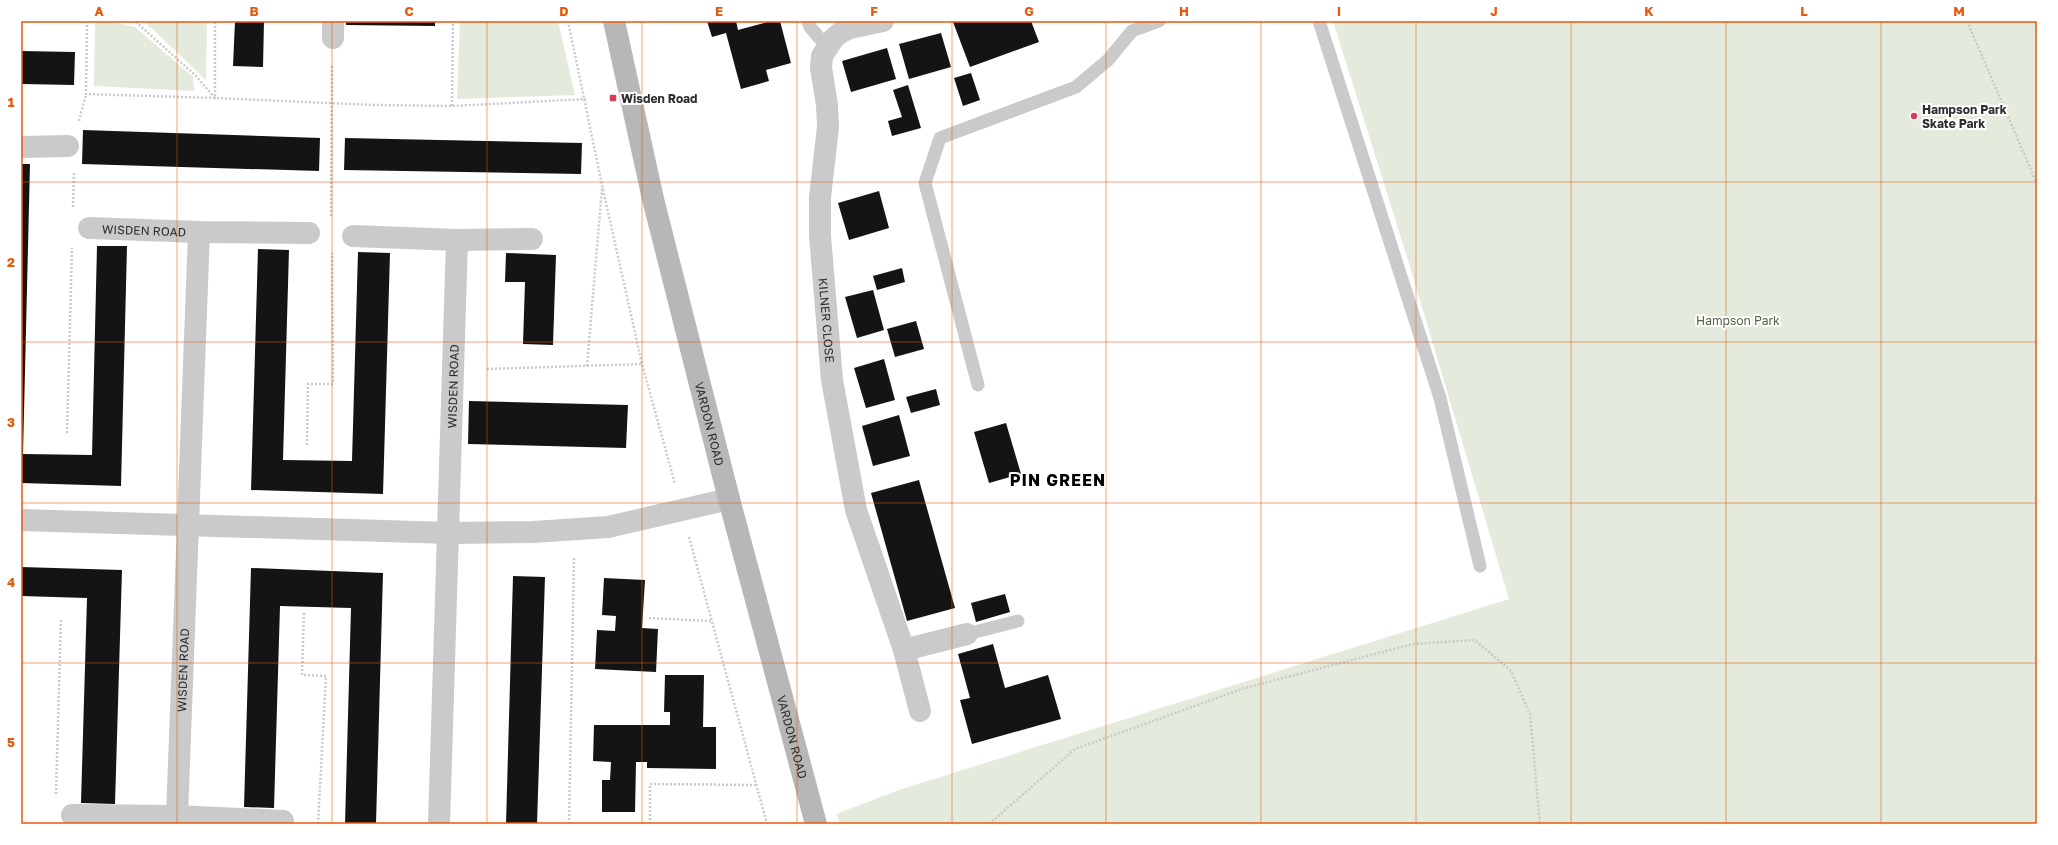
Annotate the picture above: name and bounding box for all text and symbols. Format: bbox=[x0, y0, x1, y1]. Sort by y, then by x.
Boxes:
text: A bbox=[94, 3, 104, 19]
text: B bbox=[249, 3, 259, 19]
text: C bbox=[404, 3, 414, 19]
text: D bbox=[559, 3, 569, 19]
text: E bbox=[715, 3, 723, 19]
text: F bbox=[870, 3, 878, 19]
text: G bbox=[1024, 3, 1034, 19]
text: H bbox=[1179, 3, 1189, 19]
text: I bbox=[1337, 3, 1341, 19]
text: J bbox=[1490, 3, 1498, 19]
text: K bbox=[1644, 3, 1654, 19]
text: L bbox=[1800, 3, 1808, 19]
text: M bbox=[1953, 3, 1965, 19]
place label: Wisden Road bbox=[621, 91, 697, 106]
marker: Wisden Road bbox=[608, 93, 618, 103]
text: 1 bbox=[8, 94, 15, 110]
place label: Hampson Park Skate Park bbox=[1922, 102, 2007, 131]
marker: Hampson Park Skate Park bbox=[1909, 111, 1919, 121]
street label: WISDEN ROAD bbox=[102, 221, 186, 239]
text: 2 bbox=[7, 254, 15, 270]
street label: KILNER CLOSE bbox=[816, 277, 838, 363]
park label: Hampson Park bbox=[1696, 313, 1780, 328]
street label: WISDEN ROAD bbox=[444, 344, 461, 428]
street label: VARDON ROAD bbox=[692, 380, 728, 467]
text: 3 bbox=[7, 414, 15, 430]
district label: PIN GREEN bbox=[1010, 470, 1106, 490]
text: 4 bbox=[7, 574, 15, 590]
street label: WISDEN ROAD bbox=[173, 628, 192, 712]
street label: VARDON ROAD bbox=[774, 693, 811, 780]
text: 5 bbox=[7, 734, 15, 750]

